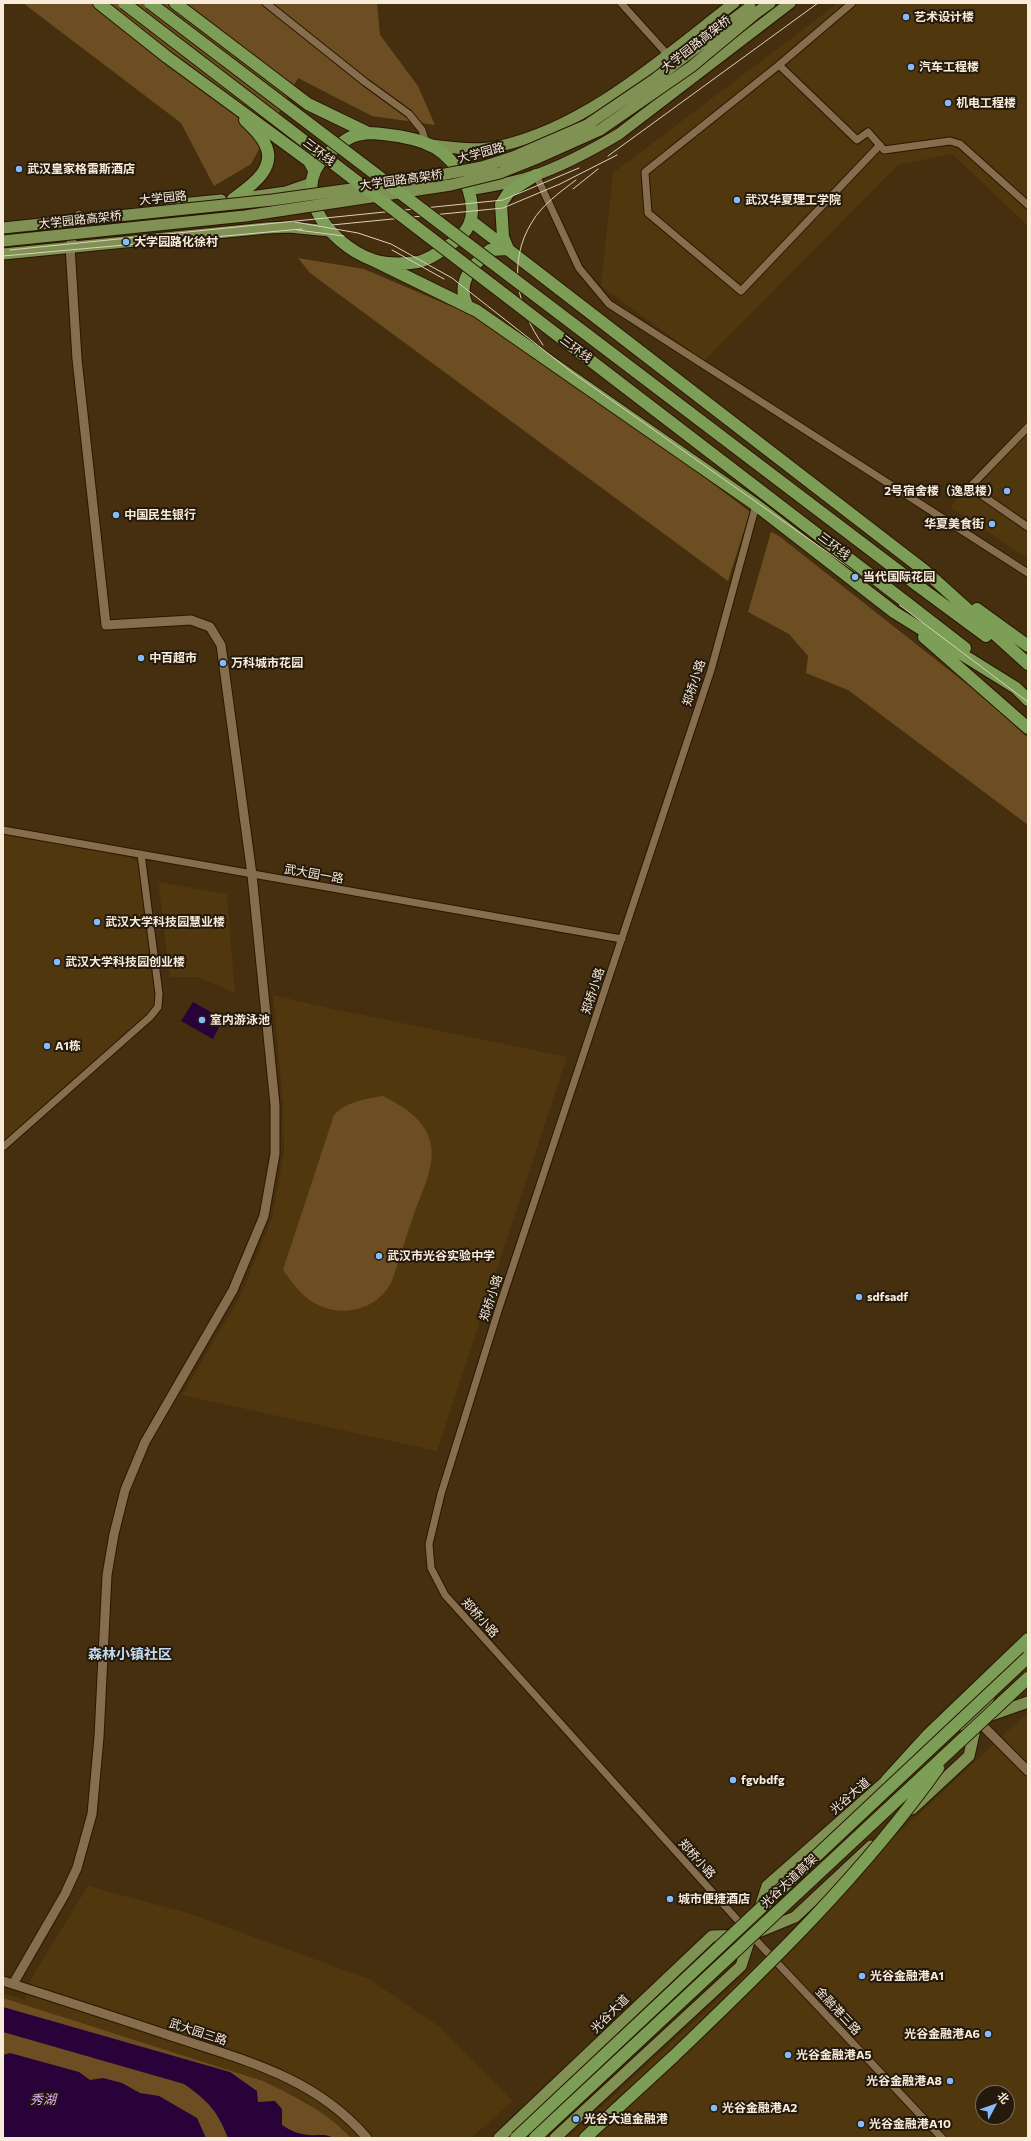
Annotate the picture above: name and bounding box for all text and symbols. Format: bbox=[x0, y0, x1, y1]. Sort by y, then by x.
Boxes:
place label: 艺术设计楼 bbox=[914, 10, 974, 24]
street label: 大学园路高架桥 bbox=[658, 12, 734, 76]
marker: 艺术设计楼 bbox=[901, 12, 911, 22]
place label: 汽车工程楼 bbox=[919, 60, 979, 74]
marker: 汽车工程楼 bbox=[906, 62, 916, 72]
place label: 机电工程楼 bbox=[956, 96, 1016, 110]
marker: 机电工程楼 bbox=[943, 98, 953, 108]
street label: 三环线 bbox=[300, 135, 338, 169]
street label: 大学园路 bbox=[456, 140, 506, 166]
place label: 武汉皇家格雷斯酒店 bbox=[27, 162, 135, 176]
marker: 武汉皇家格雷斯酒店 bbox=[14, 164, 24, 174]
street label: 大学园路高架桥 bbox=[358, 167, 444, 193]
street label: 大学园路 bbox=[138, 188, 188, 208]
place label: 武汉华夏理工学院 bbox=[745, 193, 841, 207]
marker: 武汉华夏理工学院 bbox=[732, 195, 742, 205]
street label: 大学园路高架桥 bbox=[37, 208, 123, 232]
place label: 大学园路化徐村 bbox=[134, 235, 218, 249]
marker: 大学园路化徐村 bbox=[121, 237, 131, 247]
street label: 三环线 bbox=[557, 332, 595, 366]
place label: 2号宿舍楼（逸思楼） bbox=[884, 484, 999, 498]
marker: 2号宿舍楼（逸思楼） bbox=[1002, 486, 1012, 496]
place label: 中国民生银行 bbox=[124, 508, 196, 522]
marker: 中国民生银行 bbox=[111, 510, 121, 520]
place label: 华夏美食街 bbox=[924, 517, 984, 531]
marker: 华夏美食街 bbox=[987, 519, 997, 529]
street label: 三环线 bbox=[815, 529, 853, 563]
place label: 当代国际花园 bbox=[863, 570, 935, 584]
marker: 当代国际花园 bbox=[850, 572, 860, 582]
place label: 中百超市 bbox=[149, 651, 197, 665]
marker: 中百超市 bbox=[136, 653, 146, 663]
place label: 万科城市花园 bbox=[231, 656, 303, 670]
marker: 万科城市花园 bbox=[218, 658, 228, 668]
street label: 郑桥小路 bbox=[680, 658, 708, 708]
street label: 武大园一路 bbox=[283, 862, 345, 886]
place label: 武汉大学科技园慧业楼 bbox=[105, 915, 225, 929]
marker: 武汉大学科技园慧业楼 bbox=[92, 917, 102, 927]
place label: 武汉大学科技园创业楼 bbox=[65, 955, 185, 969]
marker: 武汉大学科技园创业楼 bbox=[52, 957, 62, 967]
street label: 郑桥小路 bbox=[579, 966, 607, 1016]
place label: 室内游泳池 bbox=[210, 1013, 270, 1027]
marker: 室内游泳池 bbox=[197, 1015, 207, 1025]
place label: A1栋 bbox=[55, 1039, 81, 1053]
marker: A1栋 bbox=[42, 1041, 52, 1051]
place label: 武汉市光谷实验中学 bbox=[387, 1249, 495, 1263]
marker: 武汉市光谷实验中学 bbox=[374, 1251, 384, 1261]
street label: 郑桥小路 bbox=[477, 1273, 505, 1323]
place label: sdfsadf bbox=[867, 1290, 908, 1304]
marker: sdfsadf bbox=[854, 1292, 864, 1302]
street label: 郑桥小路 bbox=[459, 1595, 501, 1641]
district label: 森林小镇社区 bbox=[88, 1646, 172, 1662]
place label: fgvbdfg bbox=[741, 1773, 785, 1787]
marker: fgvbdfg bbox=[728, 1775, 738, 1785]
street label: 光谷大道 bbox=[827, 1775, 873, 1817]
street label: 郑桥小路 bbox=[676, 1836, 718, 1882]
street label: 光谷大道高架 bbox=[758, 1851, 820, 1911]
place label: 城市便捷酒店 bbox=[678, 1892, 750, 1906]
marker: 城市便捷酒店 bbox=[665, 1894, 675, 1904]
place label: 光谷金融港A1 bbox=[870, 1969, 944, 1983]
marker: 光谷金融港A1 bbox=[857, 1971, 867, 1981]
street label: 金融港三路 bbox=[812, 1984, 864, 2038]
street label: 光谷大道 bbox=[588, 1992, 632, 2036]
street label: 武大园三路 bbox=[167, 2016, 229, 2048]
place label: 光谷金融港A6 bbox=[904, 2027, 980, 2041]
marker: 光谷金融港A6 bbox=[983, 2029, 993, 2039]
place label: 光谷金融港A5 bbox=[796, 2048, 872, 2062]
marker: 光谷金融港A5 bbox=[783, 2050, 793, 2060]
place label: 光谷金融港A8 bbox=[866, 2074, 942, 2088]
marker: 光谷金融港A8 bbox=[945, 2076, 955, 2086]
north arrow bbox=[975, 2085, 1015, 2125]
text: 北 bbox=[995, 2089, 1012, 2106]
water label: 秀湖 bbox=[30, 2092, 56, 2108]
place label: 光谷金融港A2 bbox=[722, 2101, 797, 2115]
marker: 光谷金融港A2 bbox=[709, 2103, 719, 2113]
place label: 光谷大道金融港 bbox=[584, 2112, 668, 2126]
marker: 光谷大道金融港 bbox=[571, 2114, 581, 2124]
place label: 光谷金融港A10 bbox=[869, 2117, 951, 2131]
marker: 光谷金融港A10 bbox=[856, 2119, 866, 2129]

